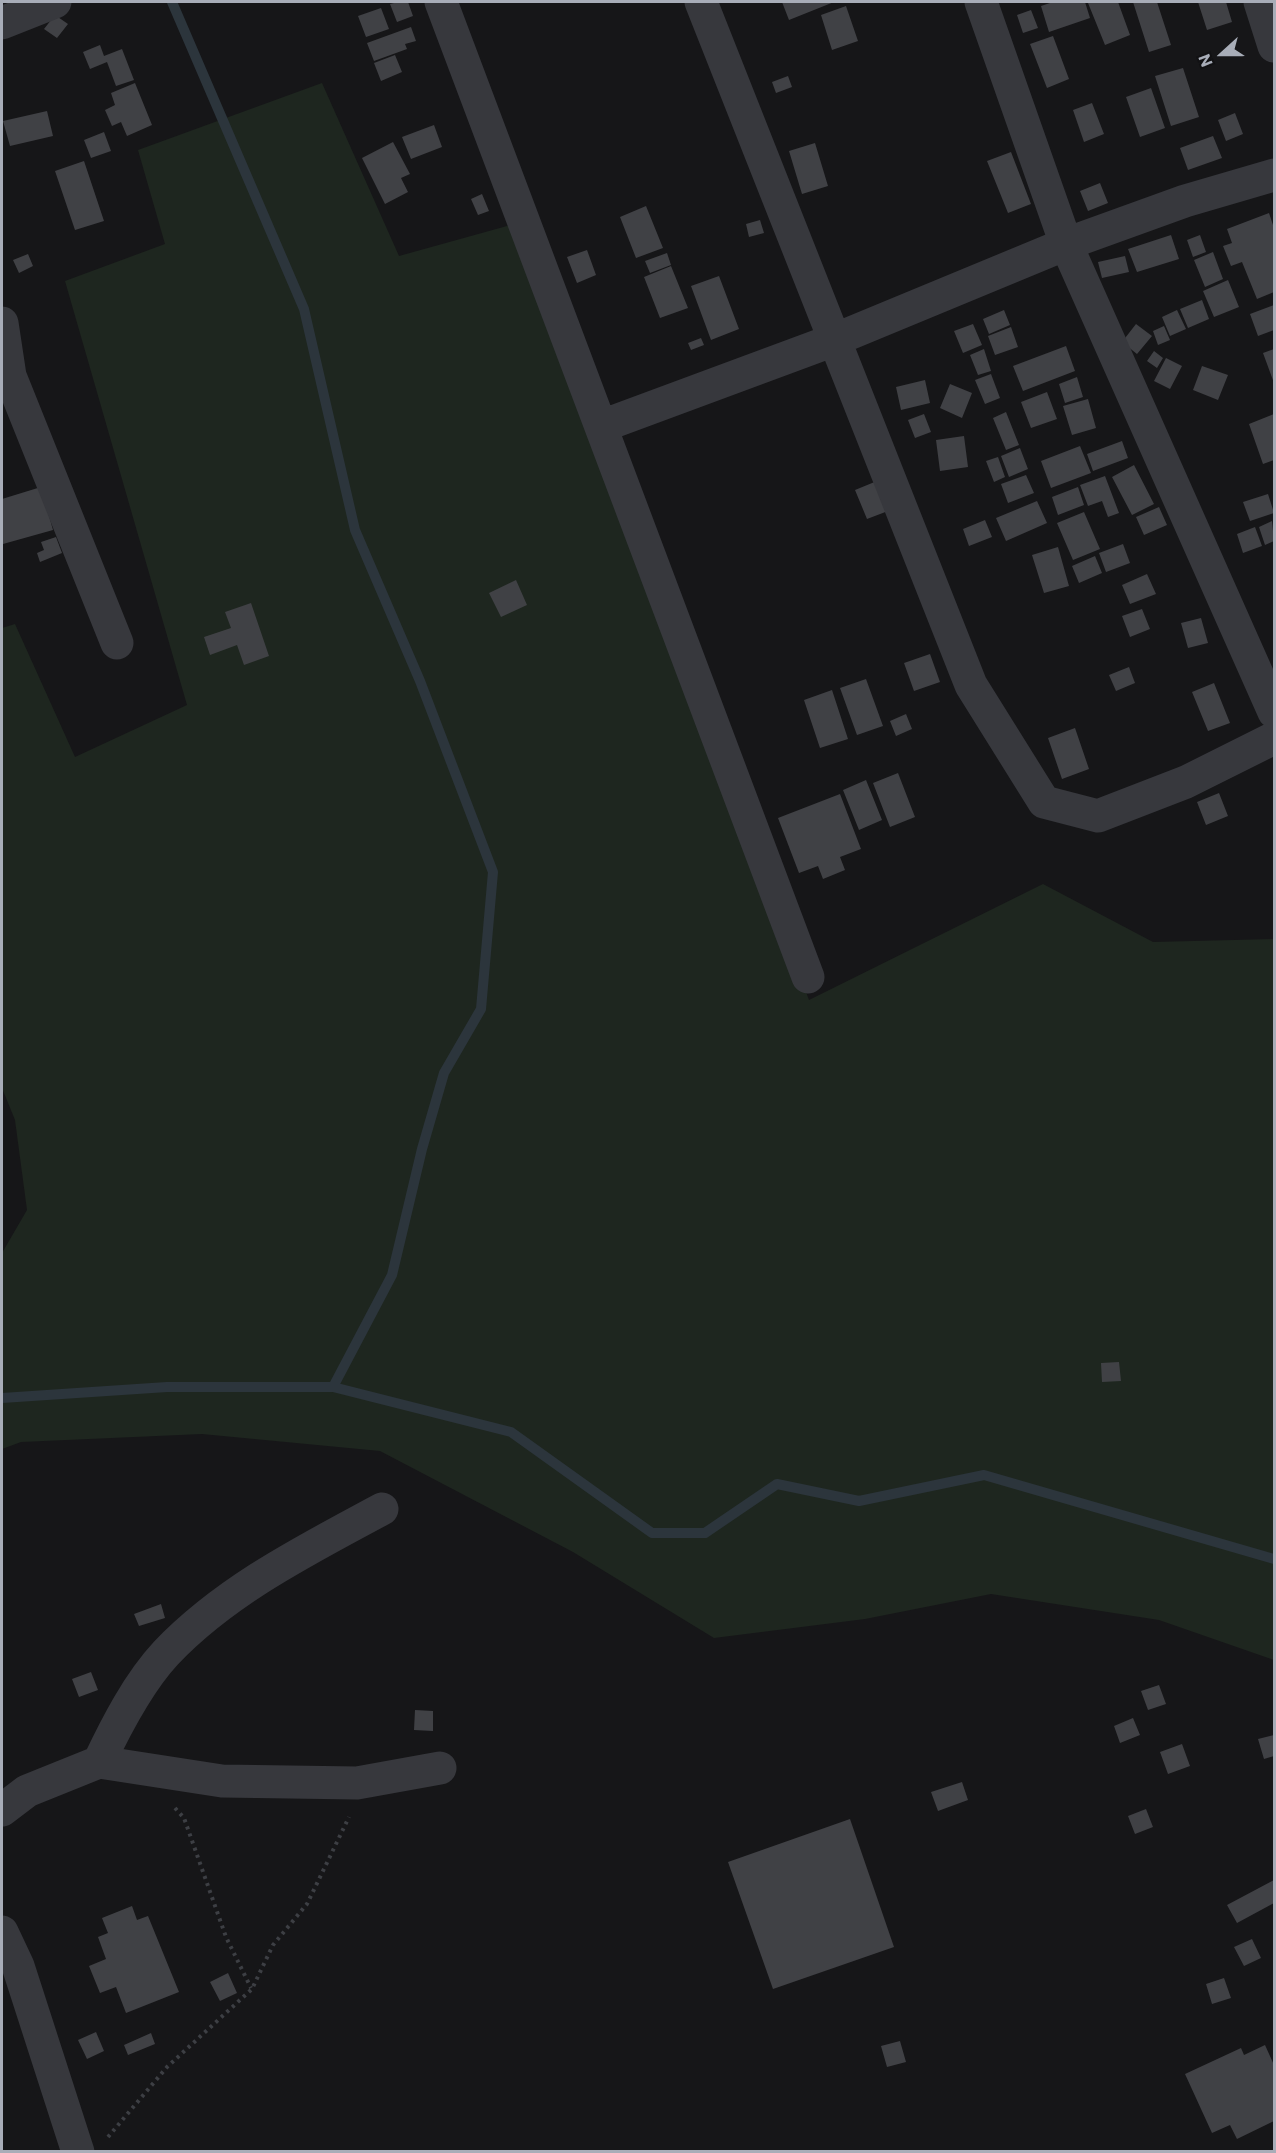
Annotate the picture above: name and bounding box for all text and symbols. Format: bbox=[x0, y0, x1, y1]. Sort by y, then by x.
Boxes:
north arrow bbox=[1192, 24, 1252, 84]
text: N bbox=[1194, 52, 1216, 70]

